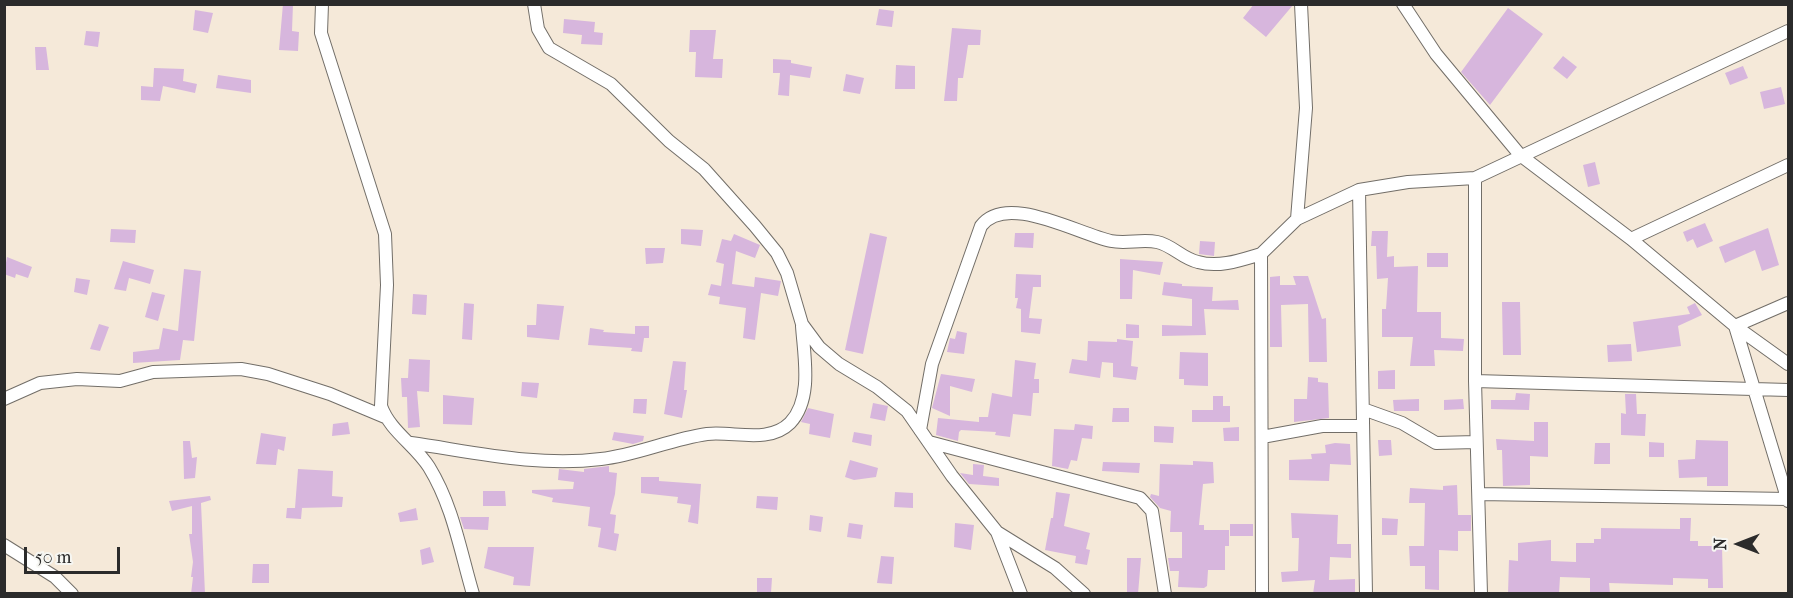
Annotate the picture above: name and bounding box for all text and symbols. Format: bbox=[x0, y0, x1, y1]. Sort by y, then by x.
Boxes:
north arrow bbox=[1709, 514, 1769, 574]
scale bar bbox=[27, 535, 123, 573]
text: N bbox=[1711, 538, 1730, 550]
text: 50 m bbox=[35, 547, 71, 568]

